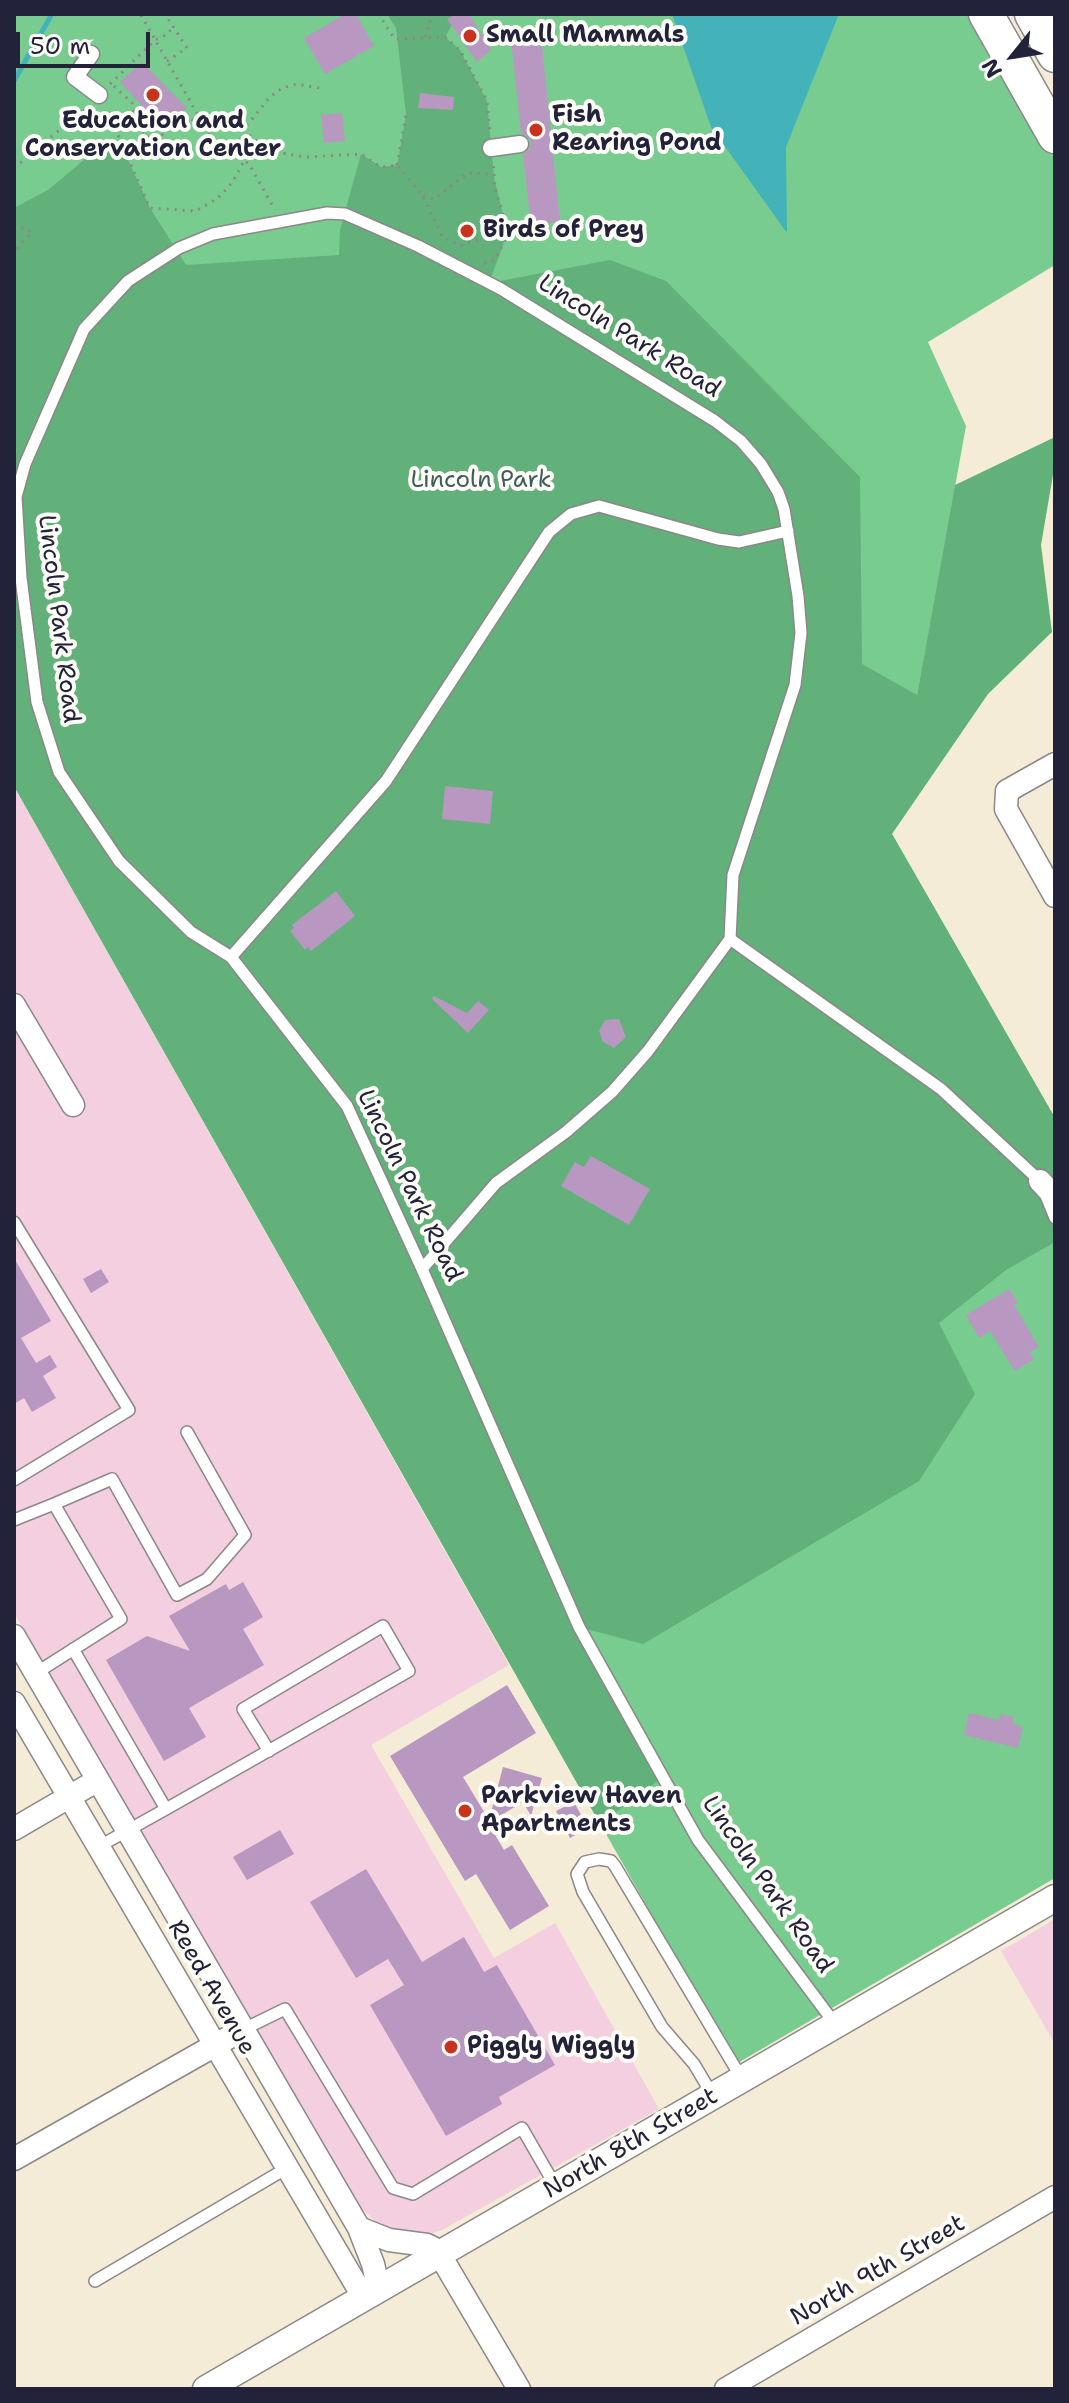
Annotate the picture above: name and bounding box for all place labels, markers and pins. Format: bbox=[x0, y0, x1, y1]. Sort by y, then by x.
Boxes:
place label: Small Mammals bbox=[486, 22, 685, 50]
marker: Small Mammals bbox=[461, 27, 479, 45]
marker: Education and Conservation Center bbox=[144, 86, 162, 104]
place label: Fish Rearing Pond bbox=[552, 102, 722, 158]
place label: Education and Conservation Center bbox=[25, 108, 281, 164]
marker: Fish Rearing Pond bbox=[527, 121, 545, 139]
place label: Birds of Prey bbox=[483, 217, 644, 245]
marker: Birds of Prey bbox=[458, 222, 476, 240]
place label: Parkview Haven Apartments bbox=[481, 1783, 682, 1839]
marker: Parkview Haven Apartments bbox=[456, 1802, 474, 1820]
place label: Piggly Wiggly bbox=[467, 2033, 635, 2061]
marker: Piggly Wiggly bbox=[442, 2038, 460, 2056]

